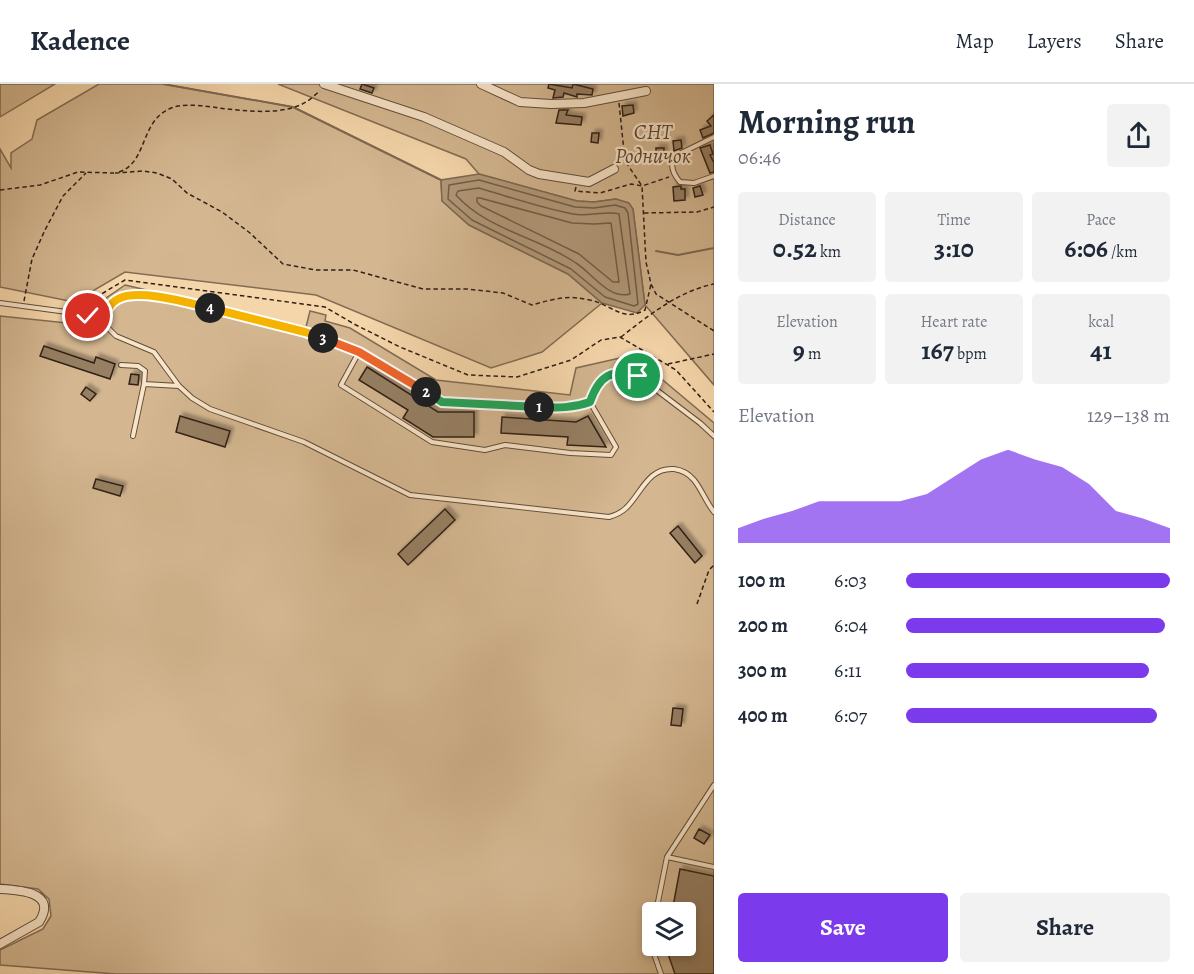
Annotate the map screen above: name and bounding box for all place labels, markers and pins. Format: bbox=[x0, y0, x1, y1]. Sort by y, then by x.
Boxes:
pin bbox=[62, 290, 113, 341]
pin: 4 bbox=[195, 293, 225, 323]
pin: 3 bbox=[308, 323, 338, 353]
pin bbox=[612, 350, 663, 401]
pin: 2 bbox=[411, 377, 441, 407]
pin: 1 bbox=[524, 392, 554, 422]

